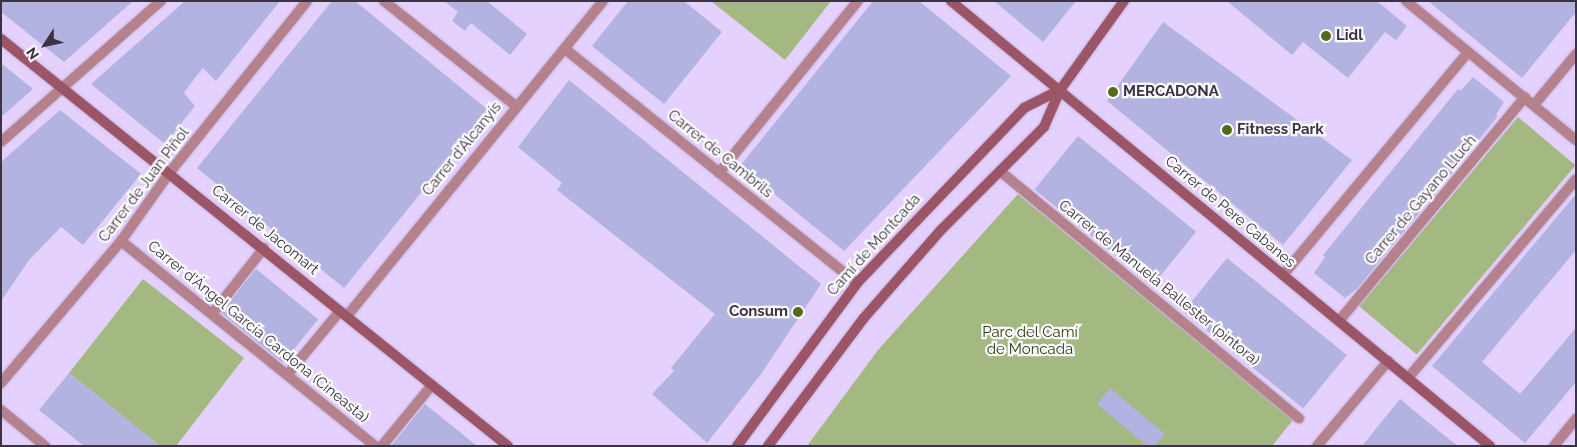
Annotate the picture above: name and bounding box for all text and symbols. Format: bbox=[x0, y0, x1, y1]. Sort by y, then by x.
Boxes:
north arrow bbox=[20, 20, 70, 70]
place label: Lidl bbox=[1336, 27, 1363, 45]
marker: Lidl bbox=[1320, 30, 1332, 42]
text: N bbox=[23, 45, 42, 63]
place label: MERCADONA bbox=[1123, 83, 1219, 101]
marker: MERCADONA bbox=[1107, 86, 1119, 98]
street label: Carrer d'Alcanyís bbox=[419, 98, 505, 200]
street label: Carrer de Cambrils bbox=[664, 106, 776, 202]
place label: Fitness Park bbox=[1237, 121, 1324, 139]
street label: Carrer de Juan Piñol bbox=[95, 124, 193, 246]
marker: Fitness Park bbox=[1221, 124, 1233, 136]
street label: Carrer de Gayano Lluch bbox=[1362, 132, 1480, 268]
street label: Carrer de Pere Cabanes bbox=[1161, 152, 1299, 272]
street label: Carrer de Jacomart bbox=[208, 181, 322, 279]
street label: Camí de Montcada bbox=[824, 190, 924, 300]
street label: Carrer de Manuela Ballester (pintora) bbox=[1055, 196, 1263, 370]
street label: Carrer d'Ángel García Cardona (Cineasta) bbox=[143, 237, 373, 427]
place label: Consum bbox=[729, 303, 788, 321]
marker: Consum bbox=[792, 306, 804, 318]
park label: Parc del Camí de Moncada bbox=[982, 323, 1078, 358]

